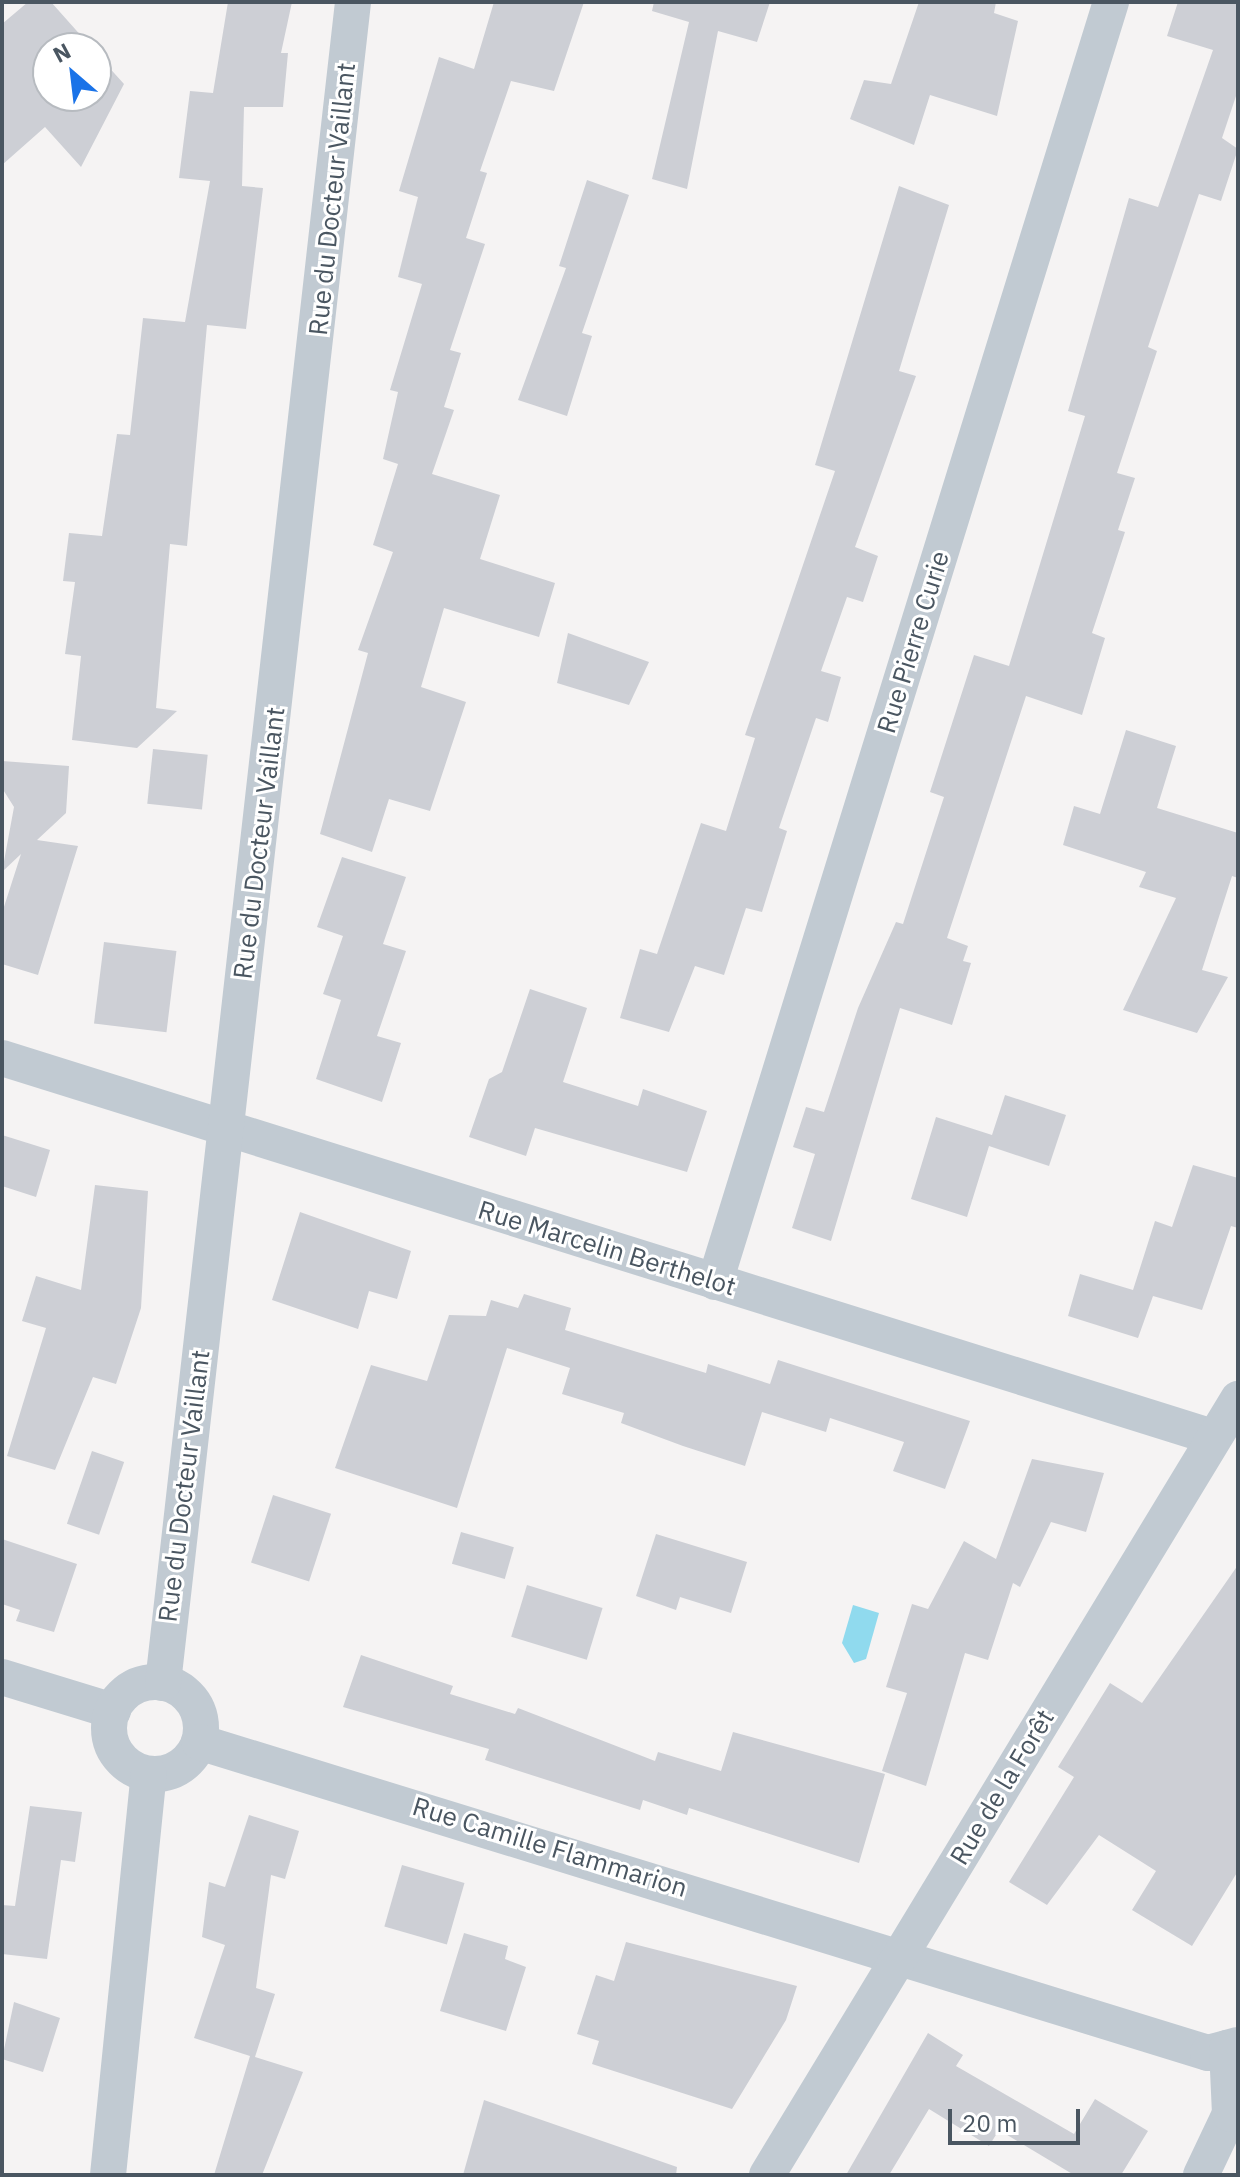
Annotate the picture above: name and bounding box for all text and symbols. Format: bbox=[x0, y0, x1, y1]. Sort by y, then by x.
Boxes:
north arrow bbox=[32, 32, 112, 112]
text: N bbox=[48, 36, 75, 69]
street label: Rue du Docteur Vaillant bbox=[302, 61, 362, 337]
street label: Rue Pierre Curie bbox=[870, 547, 956, 737]
street label: Rue du Docteur Vaillant bbox=[227, 705, 291, 981]
street label: Rue Marcelin Berthelot bbox=[474, 1194, 740, 1302]
street label: Rue du Docteur Vaillant bbox=[152, 1348, 216, 1624]
street label: Rue de la Forêt bbox=[943, 1704, 1061, 1870]
street label: Rue Camille Flammarion bbox=[409, 1790, 691, 1904]
scale bar bbox=[952, 2093, 1084, 2143]
text: 20 m bbox=[962, 2107, 1017, 2139]

